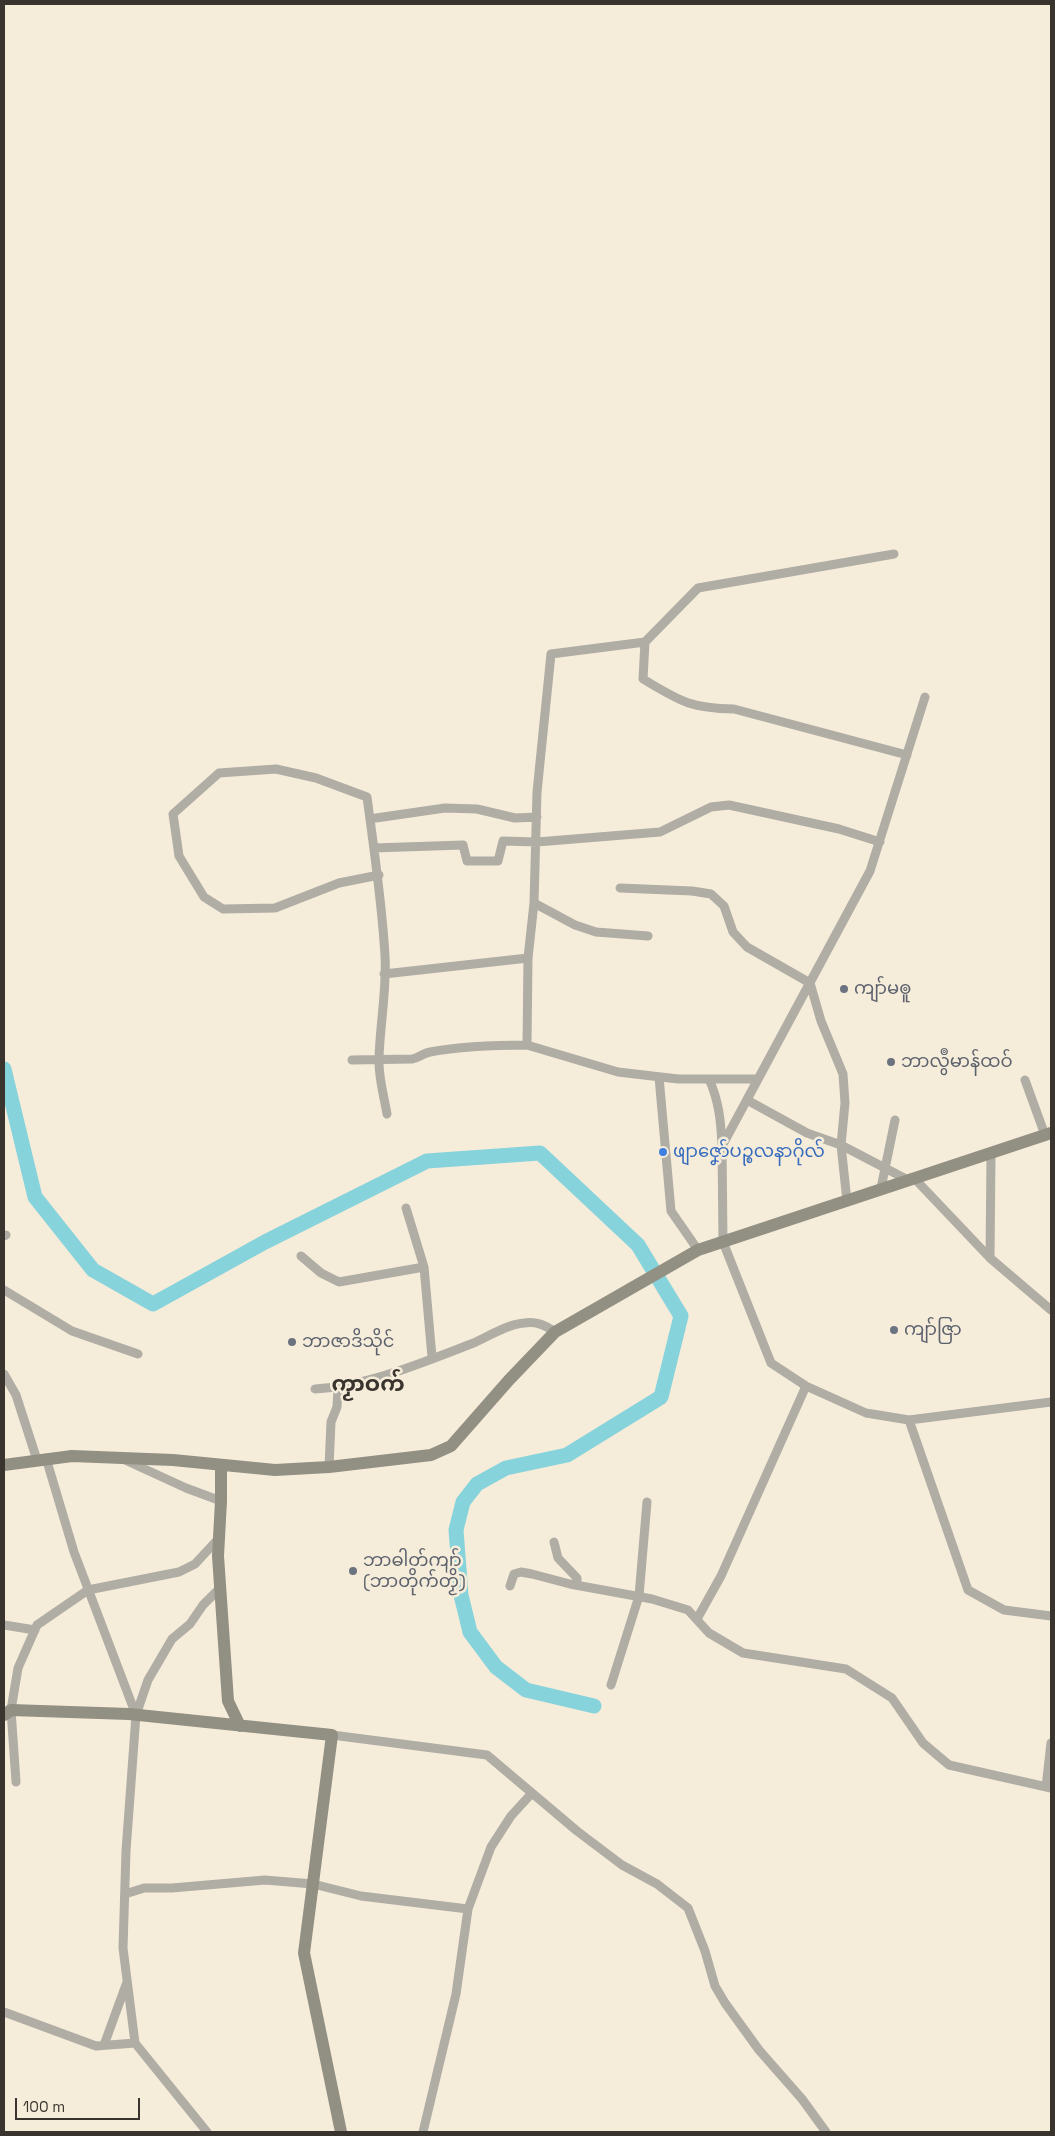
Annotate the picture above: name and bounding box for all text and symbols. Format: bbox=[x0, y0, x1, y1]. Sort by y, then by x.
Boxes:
place label: ကျာ်မၜူ bbox=[854, 978, 911, 1000]
marker: ကျာ်မၜူ bbox=[838, 983, 850, 995]
place label: ဘာလွဳမာန်ထဝ် bbox=[901, 1051, 1013, 1073]
marker: ဘာလွဳမာန်ထဝ် bbox=[885, 1056, 897, 1068]
place label: ဖျာဇၞော်ပဉ္စလနာဂိုလ် bbox=[673, 1141, 825, 1163]
marker: ဖျာဇၞော်ပဉ္စလနာဂိုလ် bbox=[657, 1146, 669, 1158]
place label: ကျာ်ဇြာ bbox=[904, 1319, 962, 1341]
marker: ကျာ်ဇြာ bbox=[888, 1324, 900, 1336]
place label: ဘာဇာဒိသိုင် bbox=[302, 1331, 394, 1353]
marker: ဘာဇာဒိသိုင် bbox=[286, 1336, 298, 1348]
district label: ကၟာဝက် bbox=[331, 1372, 405, 1398]
place label: ဘာဓါတ်ကျာ် (ဘာတိုက်တၟိ) bbox=[363, 1550, 466, 1592]
marker: ဘာဓါတ်ကျာ် (ဘာတိုက်တၟိ) bbox=[347, 1565, 359, 1577]
scale bar bbox=[18, 2088, 142, 2120]
text: 100 m bbox=[23, 2097, 65, 2116]

